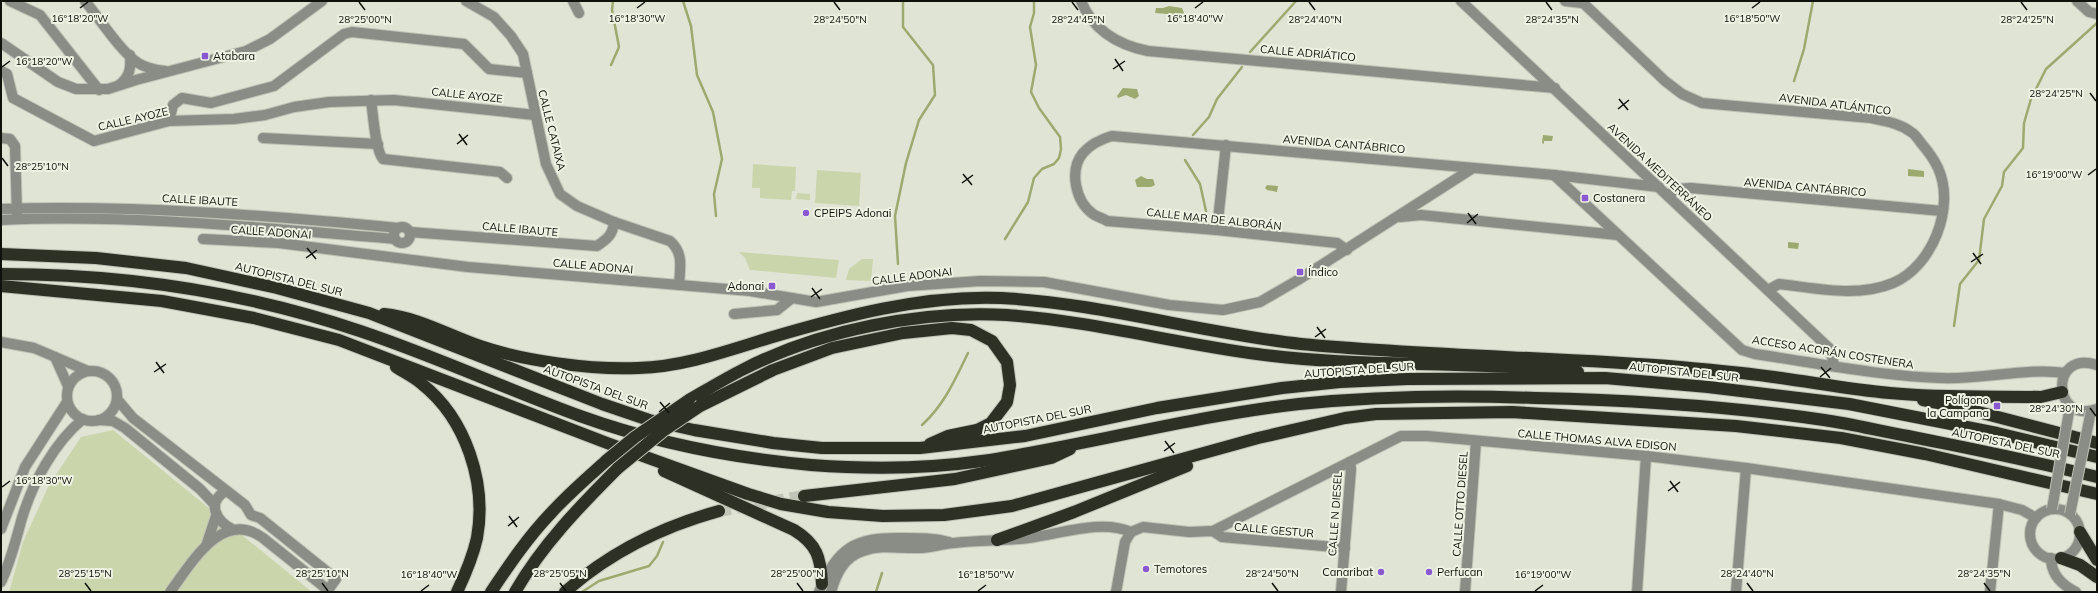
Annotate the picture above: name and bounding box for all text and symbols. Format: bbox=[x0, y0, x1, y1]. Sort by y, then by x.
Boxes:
text: 16°18'20"W bbox=[52, 12, 108, 25]
text: 16°18'30"W bbox=[609, 12, 665, 25]
text: 16°18'40"W bbox=[1167, 12, 1223, 25]
text: 16°18'50"W bbox=[1724, 12, 1780, 25]
text: 28°25'00"N bbox=[338, 13, 392, 26]
text: 28°24'50"N bbox=[813, 13, 867, 26]
text: 28°24'45"N bbox=[1051, 13, 1105, 26]
text: 28°24'40"N bbox=[1288, 13, 1342, 26]
text: 28°24'35"N bbox=[1525, 13, 1579, 26]
text: 28°24'25"N bbox=[2000, 13, 2054, 26]
street label: CALLE ADRIÁTICO bbox=[1260, 42, 1356, 64]
place label: Atabara bbox=[213, 49, 255, 63]
marker: Atabara bbox=[200, 51, 210, 61]
text: 16°18'20"W bbox=[16, 55, 72, 68]
street label: CALLE AYOZE bbox=[431, 84, 503, 106]
text: 28°24'25"N bbox=[2029, 87, 2083, 100]
street label: CALLE CATAIXA bbox=[535, 88, 569, 172]
street label: AVENIDA ATLÁNTICO bbox=[1778, 90, 1892, 118]
street label: CALLE AYOZE bbox=[97, 104, 169, 134]
street label: AVENIDA MEDITERRÁNEO bbox=[1605, 120, 1715, 224]
street label: AVENIDA CANTÁBRICO bbox=[1282, 132, 1406, 156]
text: 28°25'10"N bbox=[15, 160, 69, 173]
text: 16°19'00"W bbox=[2026, 168, 2082, 181]
street label: AVENIDA CANTÁBRICO bbox=[1743, 175, 1867, 199]
street label: CALLE IBAUTE bbox=[162, 191, 238, 209]
place label: Costanera bbox=[1593, 191, 1645, 205]
marker: Costanera bbox=[1580, 193, 1590, 203]
street label: CALLE MAR DE ALBORÁN bbox=[1146, 205, 1282, 233]
place label: CPEIPS Adonai bbox=[814, 206, 891, 220]
marker: CPEIPS Adonai bbox=[801, 208, 811, 218]
street label: CALLE IBAUTE bbox=[481, 219, 559, 239]
street label: CALLE ADONAI bbox=[230, 222, 312, 242]
street label: CALLE ADONAI bbox=[552, 256, 634, 276]
street label: AUTOPISTA DEL SUR bbox=[234, 259, 345, 299]
street label: CALLE ADONAI bbox=[871, 264, 953, 288]
place label: Índico bbox=[1308, 265, 1338, 279]
marker: Índico bbox=[1295, 267, 1305, 277]
place label: Adonai bbox=[727, 279, 764, 293]
marker: Adonai bbox=[767, 281, 777, 291]
street label: ACCESO ACORÁN COSTENERA bbox=[1751, 332, 1915, 372]
street label: AUTOPISTA DEL SUR bbox=[1304, 359, 1415, 381]
street label: AUTOPISTA DEL SUR bbox=[1628, 359, 1740, 385]
street label: AUTOPISTA DEL SUR bbox=[542, 362, 651, 413]
place label: Polígono la Campana bbox=[1927, 393, 1989, 420]
marker: Polígono la Campana bbox=[1992, 401, 2002, 411]
street label: AUTOPISTA DEL SUR bbox=[982, 402, 1093, 436]
text: 28°24'30"N bbox=[2029, 402, 2083, 415]
street label: AUTOPISTA DEL SUR bbox=[1951, 425, 2062, 461]
street label: CALLE THOMAS ALVA EDISON bbox=[1517, 426, 1677, 454]
street label: CALLE OTTO DIESEL bbox=[1449, 451, 1471, 557]
street label: CALLE N DIESEL bbox=[1325, 471, 1345, 557]
text: 16°18'30"W bbox=[16, 474, 72, 487]
street label: CALLE GESTUR bbox=[1233, 520, 1315, 540]
place label: Temotores bbox=[1154, 562, 1207, 576]
marker: Temotores bbox=[1141, 564, 1151, 574]
place label: Canaribat bbox=[1322, 565, 1373, 579]
place label: Perfucan bbox=[1437, 565, 1483, 579]
text: 28°25'15"N bbox=[58, 567, 112, 580]
text: 28°25'10"N bbox=[295, 567, 349, 580]
text: 28°25'05"N bbox=[533, 567, 587, 580]
text: 28°25'00"N bbox=[770, 567, 824, 580]
text: 28°24'50"N bbox=[1245, 567, 1299, 580]
marker: Canaribat bbox=[1376, 567, 1386, 577]
marker: Perfucan bbox=[1424, 567, 1434, 577]
text: 28°24'40"N bbox=[1720, 567, 1774, 580]
text: 28°24'35"N bbox=[1957, 567, 2011, 580]
text: 16°18'40"W bbox=[401, 568, 457, 581]
text: 16°18'50"W bbox=[958, 568, 1014, 581]
text: 16°19'00"W bbox=[1515, 568, 1571, 581]

